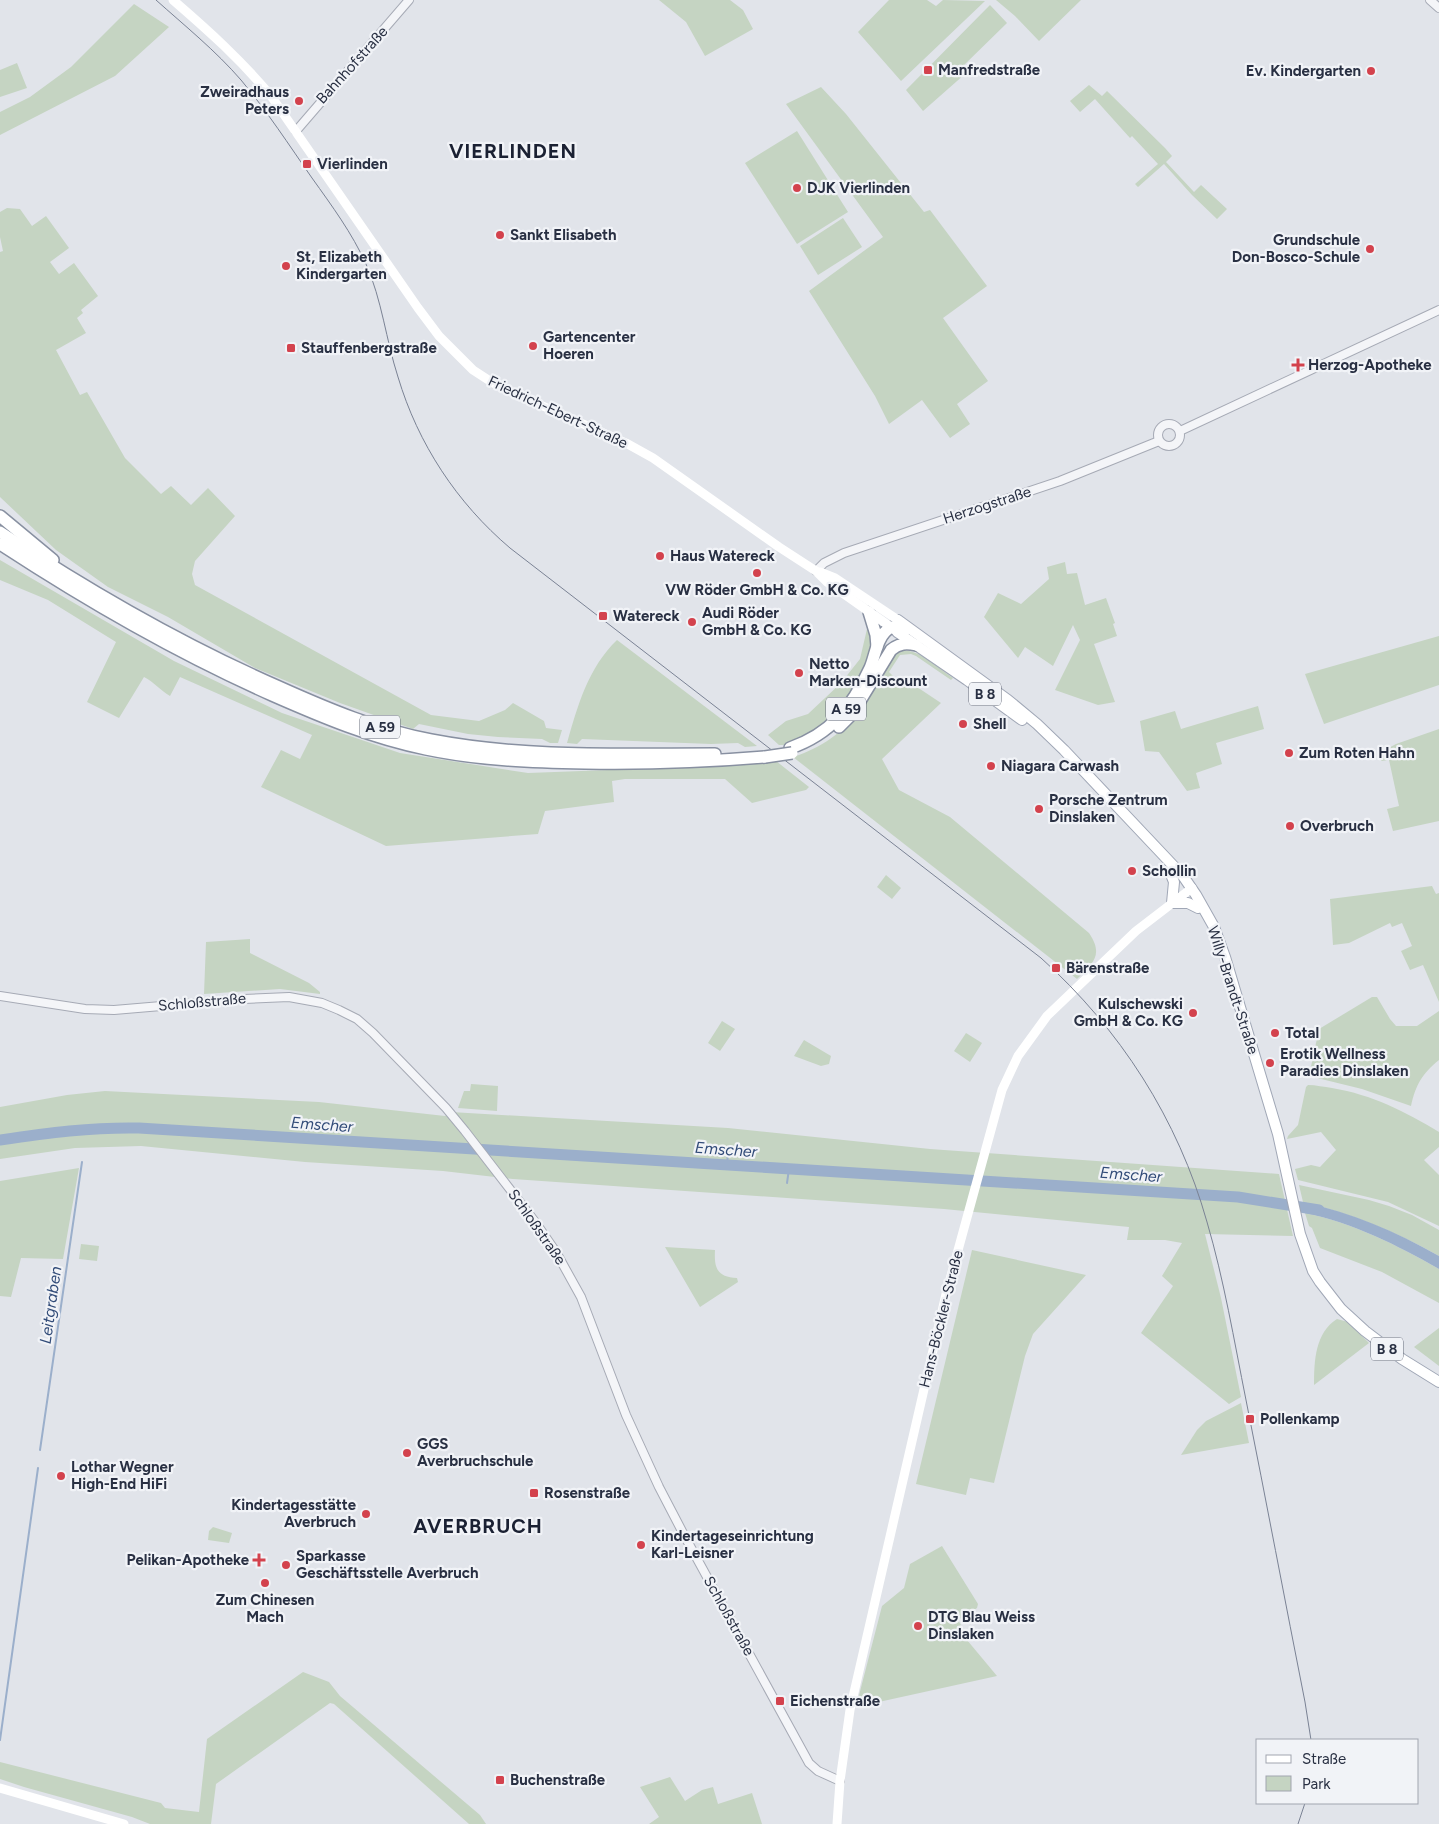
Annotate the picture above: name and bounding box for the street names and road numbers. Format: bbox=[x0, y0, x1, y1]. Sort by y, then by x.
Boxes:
street label: Bahnhofstraße bbox=[312, 22, 392, 108]
street label: Friedrich-Ebert-Straße bbox=[485, 372, 631, 452]
street label: Herzogstraße bbox=[941, 482, 1033, 528]
road number: B 8 bbox=[969, 682, 1001, 706]
road number: A 59 bbox=[826, 698, 866, 721]
road number: A 59 bbox=[360, 716, 400, 739]
street label: Willy-Brandt-Straße bbox=[1204, 924, 1262, 1056]
street label: Schloßstraße bbox=[157, 989, 247, 1015]
street label: Schloßstraße bbox=[504, 1186, 570, 1268]
street label: Hans-Böckler-Straße bbox=[915, 1248, 967, 1390]
road number: B 8 bbox=[1371, 1338, 1403, 1360]
street label: Schloßstraße bbox=[700, 1573, 758, 1659]

